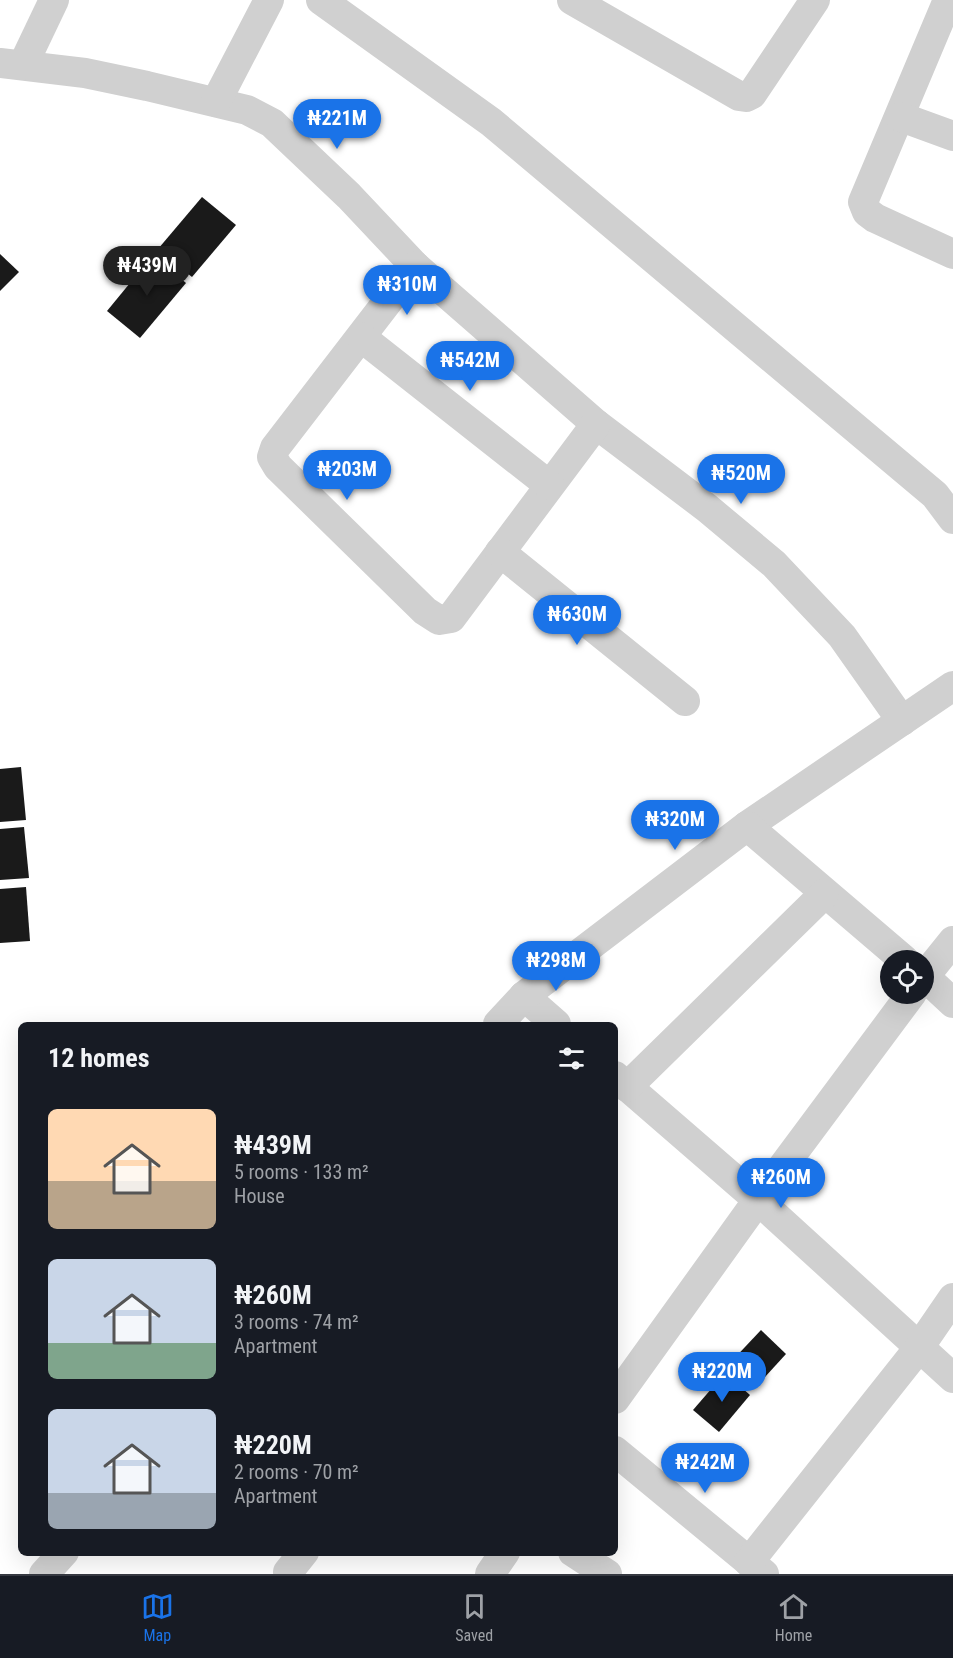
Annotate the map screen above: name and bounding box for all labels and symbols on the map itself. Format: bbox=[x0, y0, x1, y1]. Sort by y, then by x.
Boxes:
pin: ₦221M bbox=[295, 99, 379, 150]
pin: ₦439M bbox=[105, 246, 189, 297]
pin: ₦310M bbox=[365, 265, 449, 316]
pin: ₦542M bbox=[428, 341, 512, 392]
pin: ₦203M bbox=[305, 450, 389, 501]
pin: ₦520M bbox=[699, 454, 783, 505]
pin: ₦630M bbox=[535, 595, 619, 646]
pin: ₦320M bbox=[633, 800, 717, 851]
pin: ₦298M bbox=[514, 941, 598, 992]
pin: ₦260M bbox=[739, 1158, 823, 1209]
pin: ₦220M bbox=[680, 1352, 764, 1403]
pin: ₦242M bbox=[663, 1443, 747, 1494]

